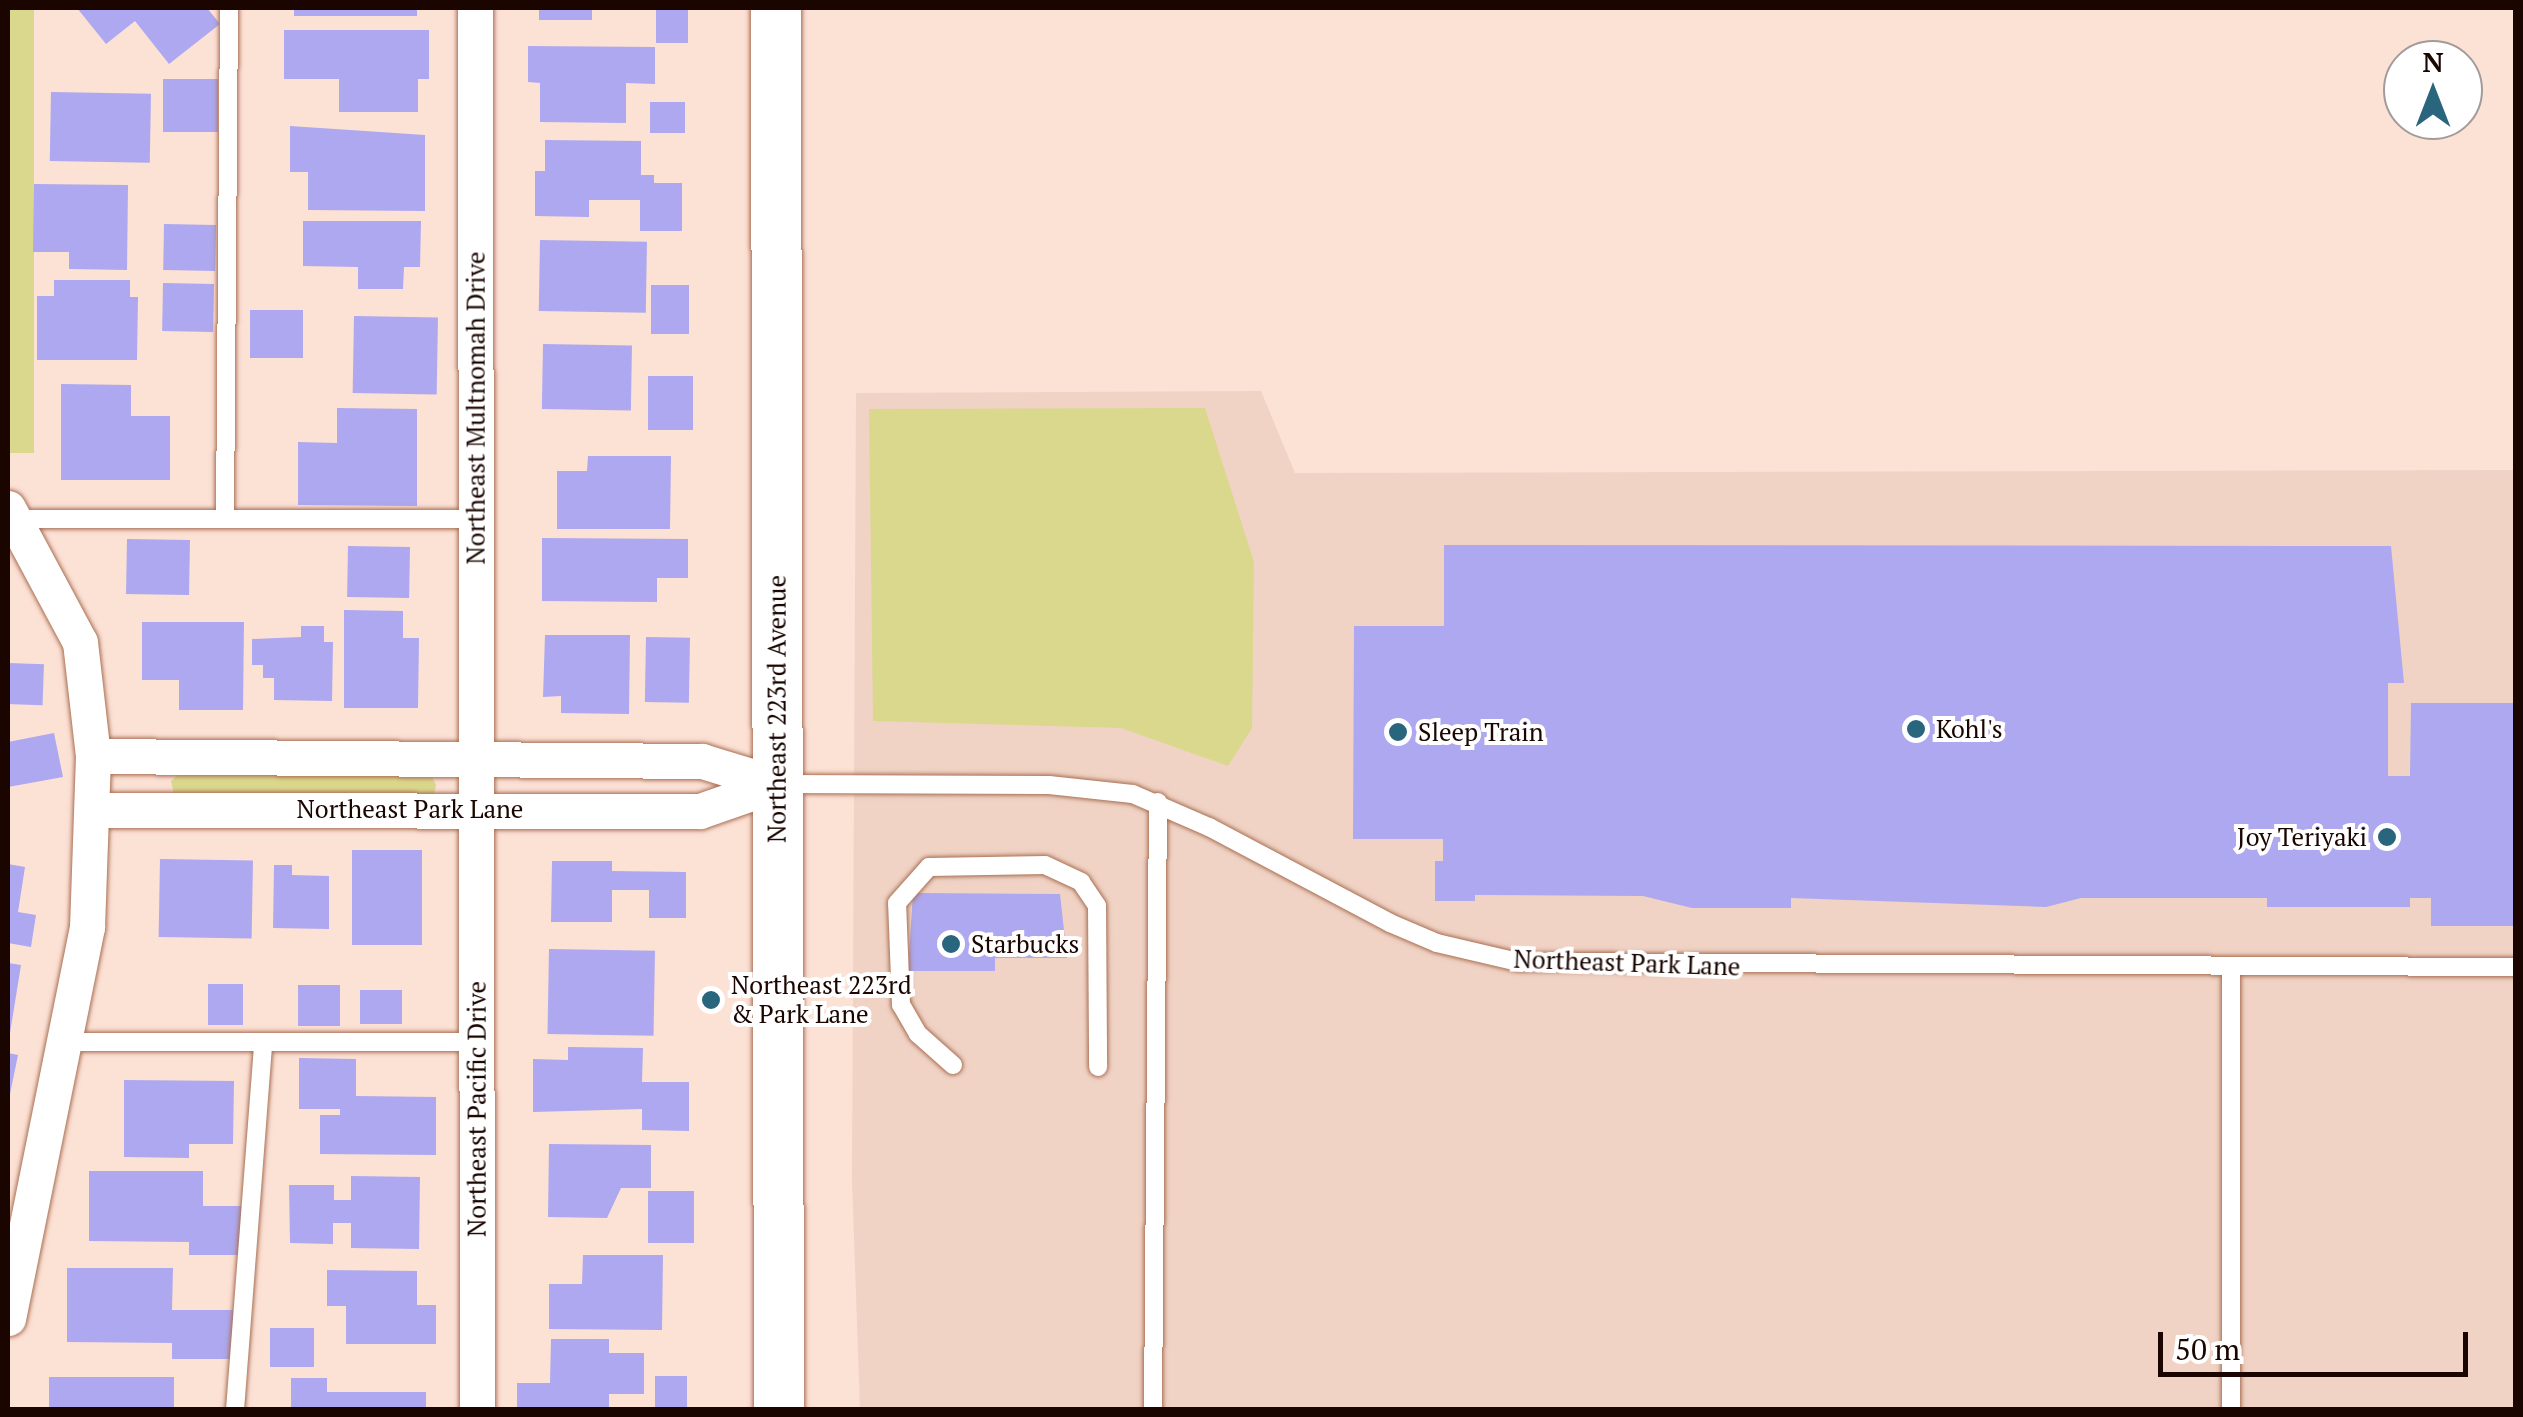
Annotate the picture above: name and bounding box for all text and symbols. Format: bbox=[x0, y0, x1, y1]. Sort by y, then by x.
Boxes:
north arrow bbox=[2383, 40, 2483, 140]
text: N bbox=[2422, 43, 2444, 80]
street label: Northeast Multnomah Drive bbox=[461, 251, 491, 565]
street label: Northeast 223rd Avenue bbox=[762, 575, 792, 843]
place label: Kohl's bbox=[1936, 714, 2003, 744]
place label: Sleep Train bbox=[1418, 717, 1544, 747]
marker: Kohl's bbox=[1905, 718, 1927, 740]
marker: Sleep Train bbox=[1387, 721, 1409, 743]
street label: Northeast Park Lane bbox=[297, 794, 523, 824]
place label: Joy Teriyaki bbox=[2237, 822, 2367, 852]
marker: Joy Teriyaki bbox=[2376, 826, 2398, 848]
place label: Starbucks bbox=[971, 929, 1079, 959]
marker: Starbucks bbox=[940, 933, 962, 955]
street label: Northeast Park Lane bbox=[1513, 944, 1741, 982]
place label: Northeast 223rd & Park Lane bbox=[731, 971, 911, 1030]
street label: Northeast Pacific Drive bbox=[462, 981, 492, 1237]
marker: Northeast 223rd & Park Lane bbox=[700, 989, 722, 1011]
scale bar bbox=[2163, 1312, 2473, 1374]
text: 50 m bbox=[2175, 1329, 2240, 1369]

